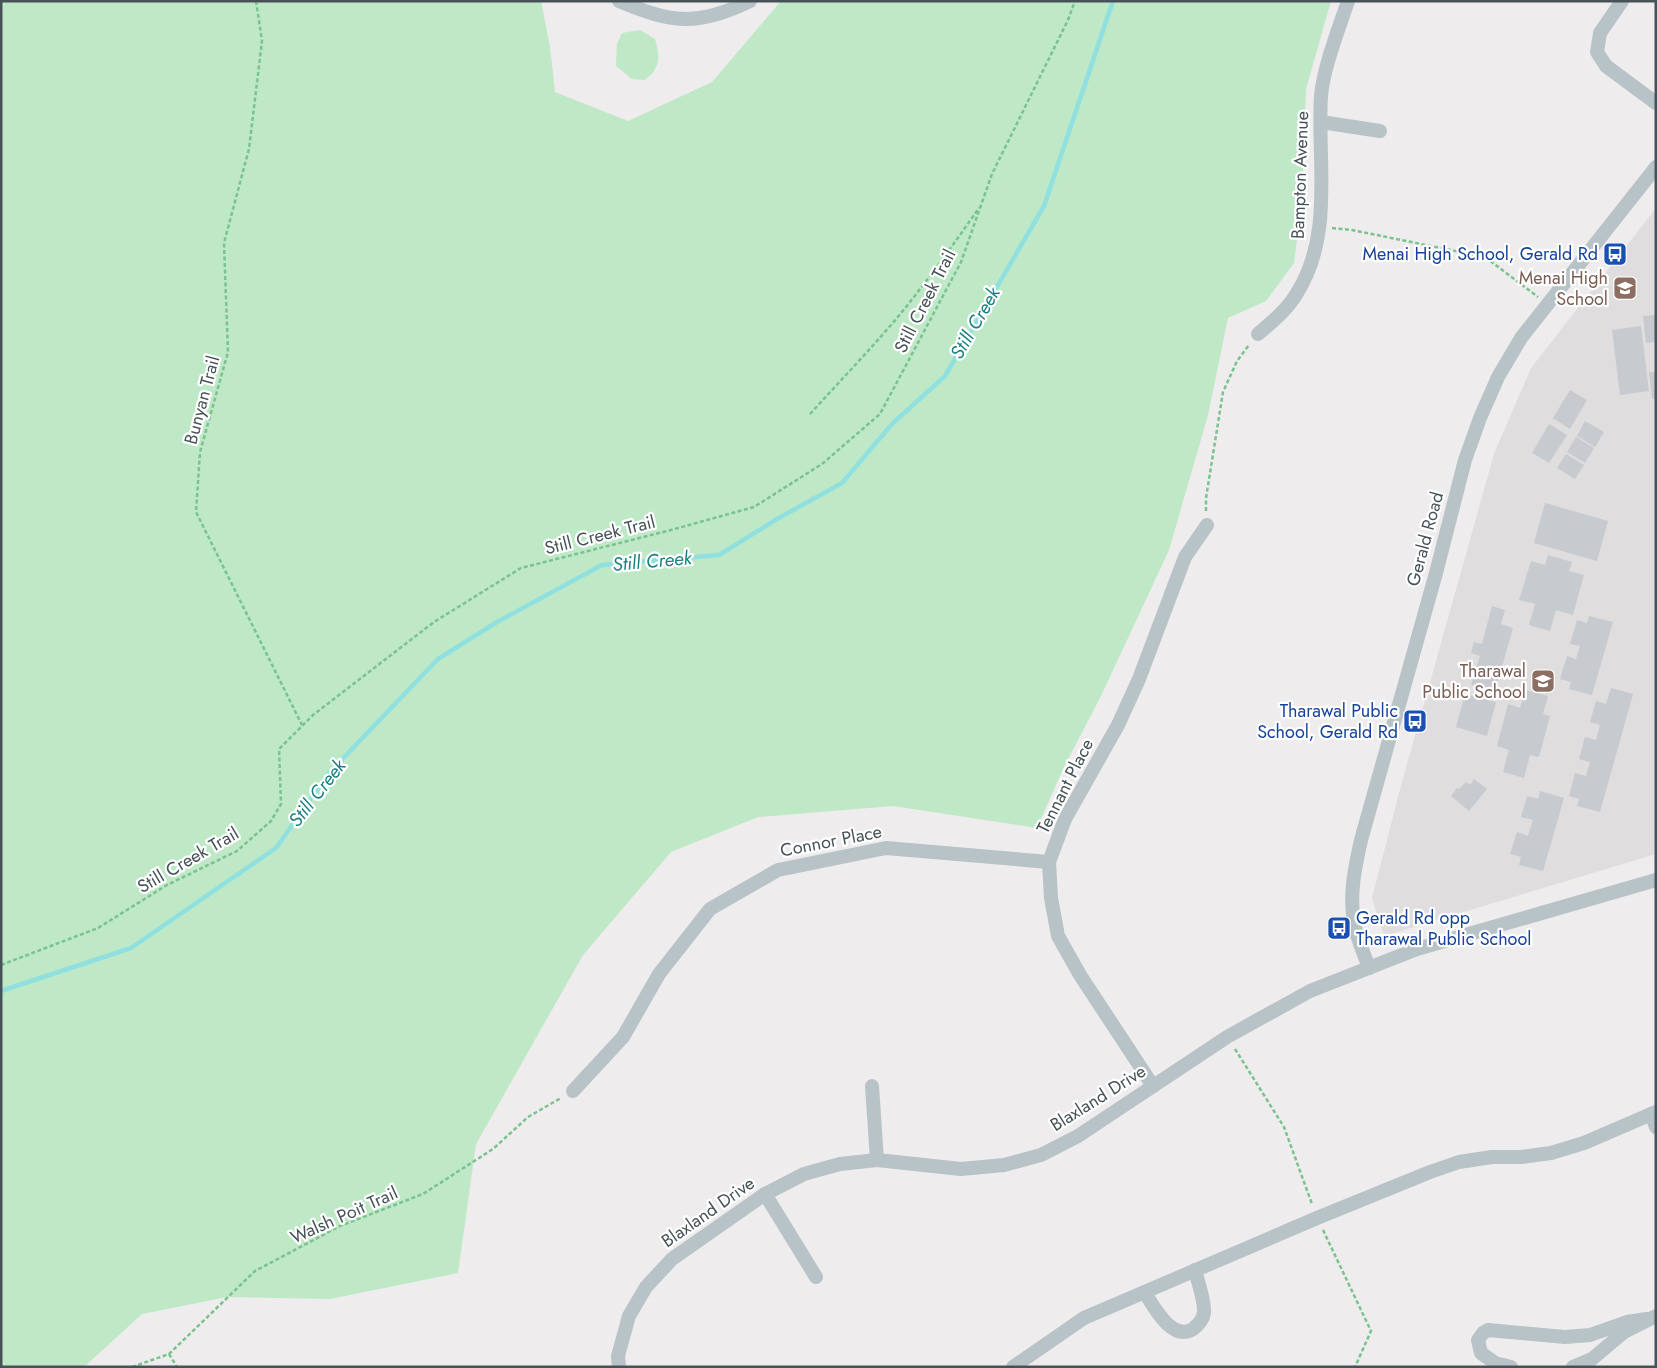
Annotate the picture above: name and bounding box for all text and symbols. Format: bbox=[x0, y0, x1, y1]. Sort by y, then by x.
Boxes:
street label: Bampton Avenue bbox=[1285, 111, 1315, 239]
place label: Menai High School, Gerald Rd bbox=[1362, 241, 1598, 267]
bus stop icon: Menai High School, Gerald Rd bbox=[1602, 241, 1628, 267]
street label: Still Creek Trail bbox=[888, 245, 962, 357]
place label: Menai High School bbox=[1519, 265, 1608, 312]
school or university icon: Menai High School bbox=[1612, 275, 1638, 301]
water label: Still Creek bbox=[943, 281, 1007, 364]
street label: Bunyan Trail bbox=[178, 353, 226, 447]
street label: Gerald Road bbox=[1400, 489, 1450, 589]
street label: Still Creek Trail bbox=[542, 509, 658, 561]
water label: Still Creek bbox=[611, 544, 694, 578]
place label: Tharawal Public School bbox=[1422, 658, 1526, 705]
school or university icon: Tharawal Public School bbox=[1530, 668, 1556, 694]
place label: Tharawal Public School, Gerald Rd bbox=[1257, 698, 1398, 745]
bus stop icon: Tharawal Public School, Gerald Rd bbox=[1402, 708, 1428, 734]
street label: Tennant Place bbox=[1030, 734, 1100, 838]
water label: Still Creek bbox=[282, 753, 353, 833]
street label: Connor Place bbox=[778, 818, 884, 864]
street label: Still Creek Trail bbox=[132, 820, 244, 900]
place label: Gerald Rd opp Tharawal Public School bbox=[1356, 905, 1531, 952]
bus stop icon: Gerald Rd opp Tharawal Public School bbox=[1326, 915, 1352, 941]
street label: Blaxland Drive bbox=[1045, 1058, 1151, 1138]
street label: Blaxland Drive bbox=[656, 1170, 760, 1254]
street label: Walsh Poit Trail bbox=[286, 1180, 402, 1250]

